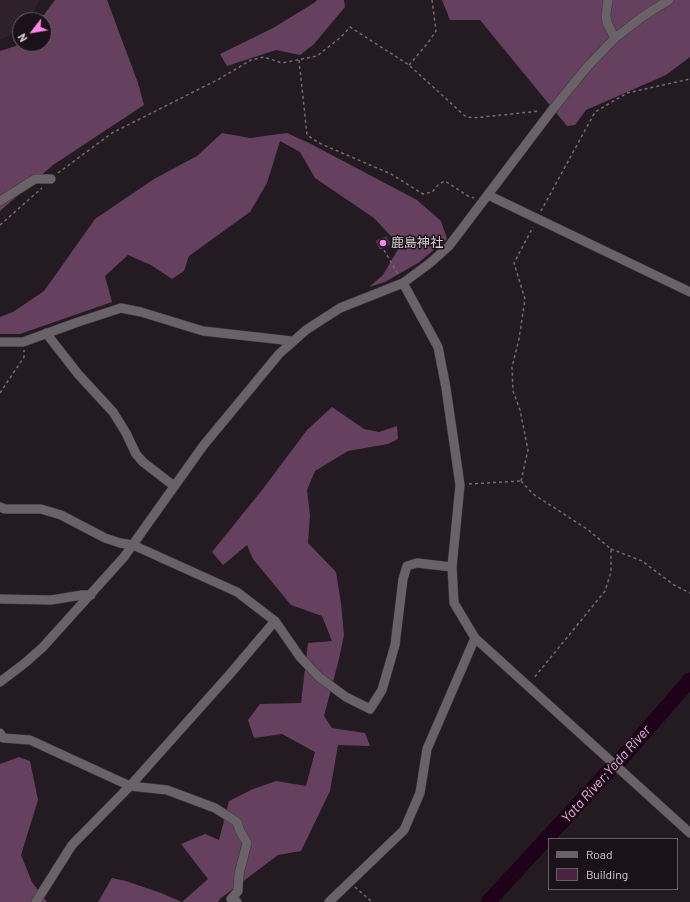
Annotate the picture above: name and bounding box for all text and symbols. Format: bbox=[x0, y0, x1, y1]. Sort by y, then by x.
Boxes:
north arrow bbox=[12, 12, 52, 52]
text: N bbox=[15, 31, 30, 44]
place label: 鹿島神社 bbox=[391, 235, 443, 251]
marker: 鹿島神社 bbox=[378, 238, 388, 248]
water label: Yata River;Yada River bbox=[558, 722, 654, 826]
legend bbox=[548, 838, 678, 890]
text: Road bbox=[586, 847, 613, 861]
text: Building bbox=[586, 867, 628, 881]

